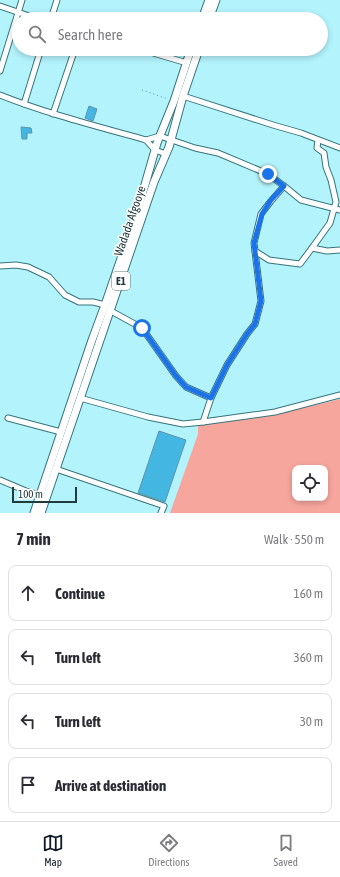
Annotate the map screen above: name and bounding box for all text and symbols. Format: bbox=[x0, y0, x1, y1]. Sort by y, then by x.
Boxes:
search box bbox=[12, 12, 328, 56]
icon: search bbox=[26, 23, 48, 45]
text: Search here bbox=[58, 26, 123, 43]
route end bbox=[259, 165, 277, 183]
street label: Wadada Afgooye bbox=[111, 184, 149, 258]
road number: E1 bbox=[112, 272, 130, 290]
route start bbox=[133, 319, 151, 337]
map controls bbox=[292, 465, 328, 501]
button: locate bbox=[292, 465, 328, 501]
scale bar bbox=[12, 485, 77, 504]
text: 100 m bbox=[18, 488, 43, 500]
text: 7 min bbox=[16, 529, 51, 549]
text: Walk · 550 m bbox=[264, 532, 324, 547]
icon: ahead bbox=[17, 582, 39, 604]
text: Continue bbox=[55, 585, 105, 602]
text: 160 m bbox=[294, 586, 323, 601]
icon: left bbox=[17, 646, 39, 668]
text: Turn left bbox=[55, 649, 101, 666]
text: 360 m bbox=[294, 650, 323, 665]
icon: left bbox=[17, 710, 39, 732]
text: Turn left bbox=[55, 713, 101, 730]
text: 30 m bbox=[300, 714, 323, 729]
icon: arrive bbox=[17, 774, 39, 796]
text: Arrive at destination bbox=[55, 777, 166, 794]
tab: Map bbox=[42, 832, 64, 868]
tab: Directions bbox=[148, 832, 189, 868]
tab: Saved bbox=[274, 832, 298, 868]

